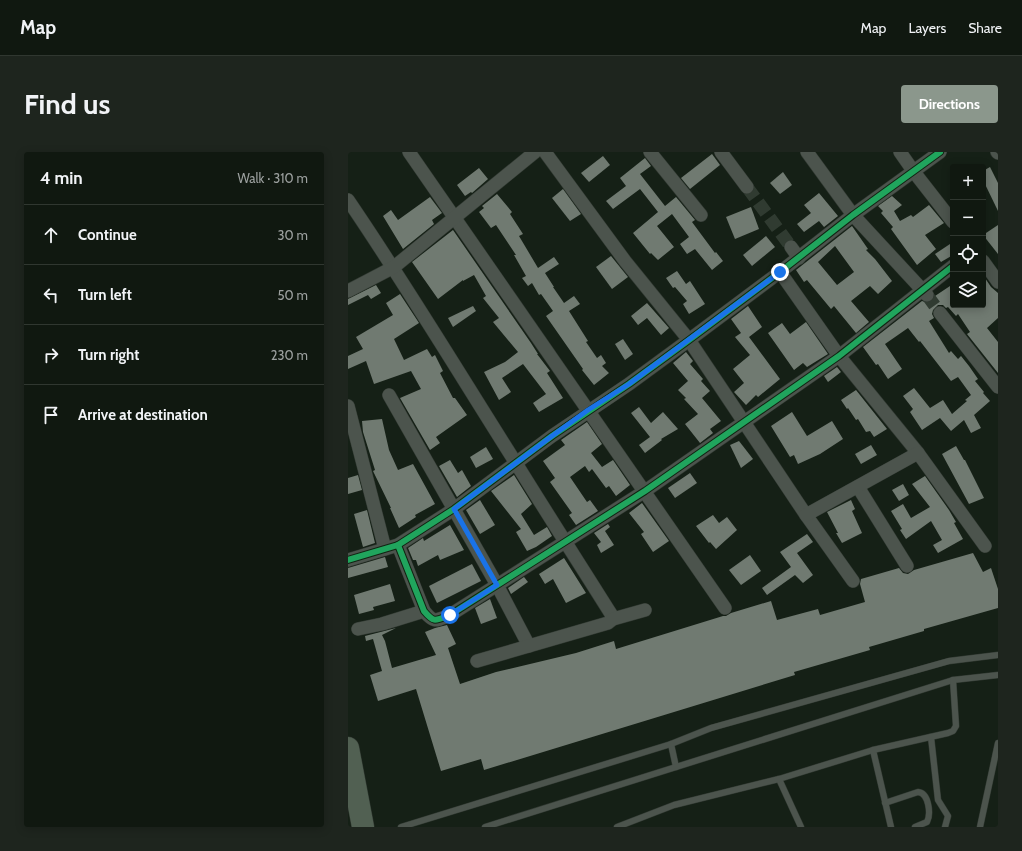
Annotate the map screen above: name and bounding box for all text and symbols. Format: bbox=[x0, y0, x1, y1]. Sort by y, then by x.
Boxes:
text: Map bbox=[20, 16, 56, 39]
text: Map bbox=[861, 19, 886, 37]
text: Layers bbox=[908, 19, 946, 37]
text: Share bbox=[968, 19, 1002, 37]
button: Directions bbox=[901, 85, 998, 123]
text: Find us bbox=[24, 87, 110, 121]
map controls bbox=[950, 164, 986, 308]
button: + bbox=[950, 164, 986, 200]
text: 4 min bbox=[40, 168, 83, 188]
text: Walk · 310 m bbox=[237, 170, 308, 186]
button: − bbox=[950, 200, 986, 236]
icon: ahead bbox=[40, 224, 62, 246]
text: Continue bbox=[78, 226, 137, 244]
text: 30 m bbox=[278, 227, 308, 243]
button: locate bbox=[950, 236, 986, 272]
route end bbox=[771, 263, 789, 281]
button: layers bbox=[950, 272, 986, 308]
icon: left bbox=[40, 284, 62, 306]
text: Turn left bbox=[78, 286, 132, 304]
text: 50 m bbox=[278, 287, 308, 303]
icon: right bbox=[40, 344, 62, 366]
text: Turn right bbox=[78, 346, 139, 364]
text: 230 m bbox=[271, 347, 308, 363]
icon: arrive bbox=[40, 404, 62, 426]
text: Arrive at destination bbox=[78, 406, 208, 424]
route start bbox=[441, 606, 459, 624]

